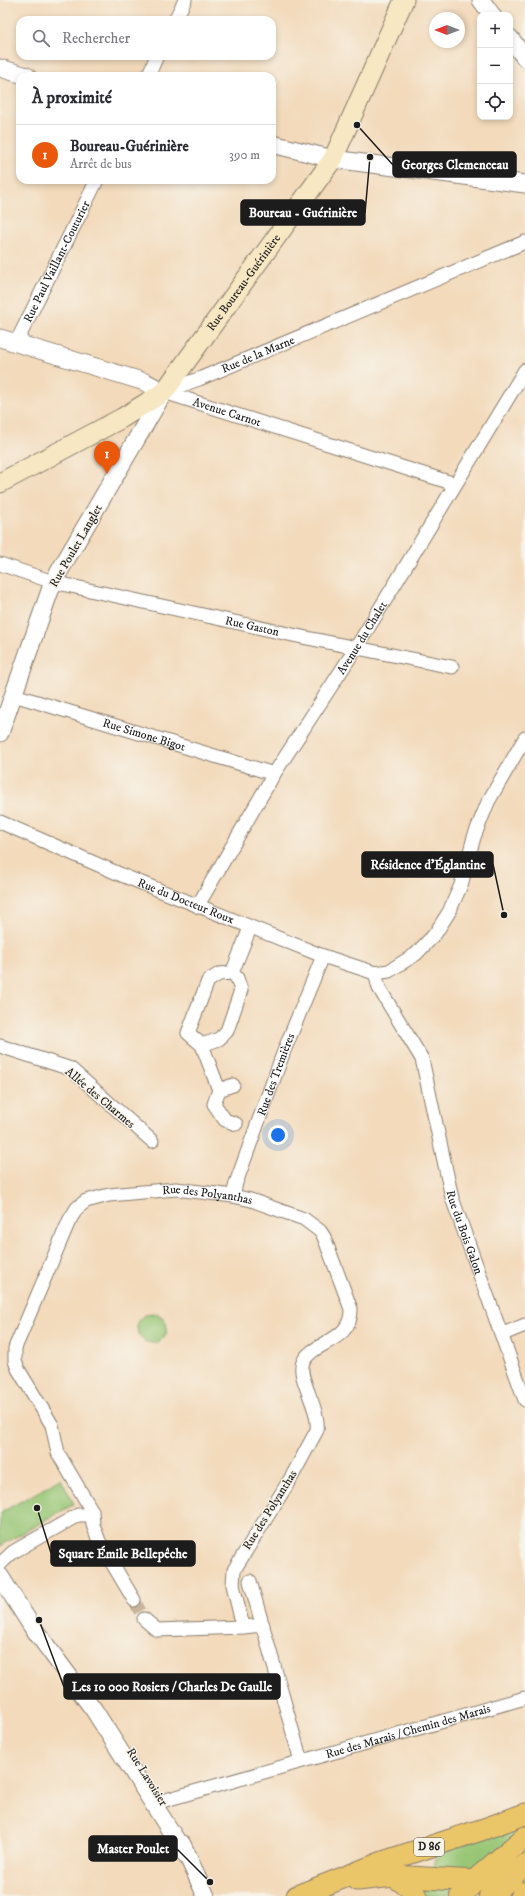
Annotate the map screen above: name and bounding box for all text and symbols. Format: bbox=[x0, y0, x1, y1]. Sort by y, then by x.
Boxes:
north arrow bbox=[429, 12, 465, 48]
map controls bbox=[477, 12, 513, 120]
button: + bbox=[477, 12, 513, 48]
search box bbox=[16, 16, 276, 60]
icon: search bbox=[30, 27, 52, 49]
text: Rechercher bbox=[62, 29, 130, 48]
button: − bbox=[477, 48, 513, 84]
button: locate bbox=[477, 84, 513, 120]
text: À proximité bbox=[32, 87, 112, 109]
text: Boureau-Guérinière bbox=[70, 137, 189, 156]
text: 1 bbox=[43, 147, 47, 163]
text: 390 m bbox=[229, 147, 260, 163]
callout: Georges Clemenceau bbox=[393, 152, 516, 177]
text: Arrêt de bus bbox=[70, 156, 132, 172]
text: Georges Clemenceau bbox=[402, 157, 509, 174]
street label: Rue Paul Vaillant-Couturier bbox=[20, 198, 93, 325]
callout: Boureau - Guérinière bbox=[241, 200, 365, 225]
text: Boureau - Guérinière bbox=[249, 205, 358, 221]
street label: Rue Boureau-Guérinière bbox=[203, 231, 284, 334]
street label: Rue de la Marne bbox=[219, 332, 297, 376]
street label: Avenue Carnot bbox=[191, 394, 263, 430]
pin: 1 bbox=[94, 441, 120, 474]
street label: Rue Poulet Langlet bbox=[46, 502, 106, 590]
street label: Avenue du Chalet bbox=[333, 598, 390, 677]
street label: Rue Gaston bbox=[224, 613, 281, 639]
street label: Rue Simone Bigot bbox=[101, 715, 187, 754]
callout: Résidence d'Églantine bbox=[362, 852, 493, 877]
text: Résidence d'Églantine bbox=[370, 856, 486, 874]
street label: Rue du Docteur Roux bbox=[135, 875, 237, 927]
street label: Rue des Tremières bbox=[254, 1031, 298, 1118]
street label: Allée des Charmes bbox=[62, 1064, 138, 1132]
your location bbox=[268, 1125, 288, 1145]
street label: Rue des Polyanthas bbox=[161, 1182, 254, 1208]
street label: Rue du Bois Galon bbox=[443, 1189, 487, 1277]
street label: Rue des Polyanthas bbox=[240, 1467, 300, 1553]
callout: Square Émile Bellepêche bbox=[51, 1541, 195, 1566]
text: Square Émile Bellepêche bbox=[59, 1545, 188, 1563]
callout: Les 10 000 Rosiers / Charles De Gaulle bbox=[64, 1674, 280, 1699]
text: Les 10 000 Rosiers / Charles De Gaulle bbox=[72, 1679, 273, 1695]
street label: Rue des Marais / Chemin des Marais bbox=[324, 1701, 492, 1762]
street label: Rue Lavoisier bbox=[123, 1745, 171, 1809]
callout: Master Poulet bbox=[89, 1836, 177, 1861]
road number: D 86 bbox=[414, 1838, 444, 1856]
text: Master Poulet bbox=[97, 1841, 170, 1857]

